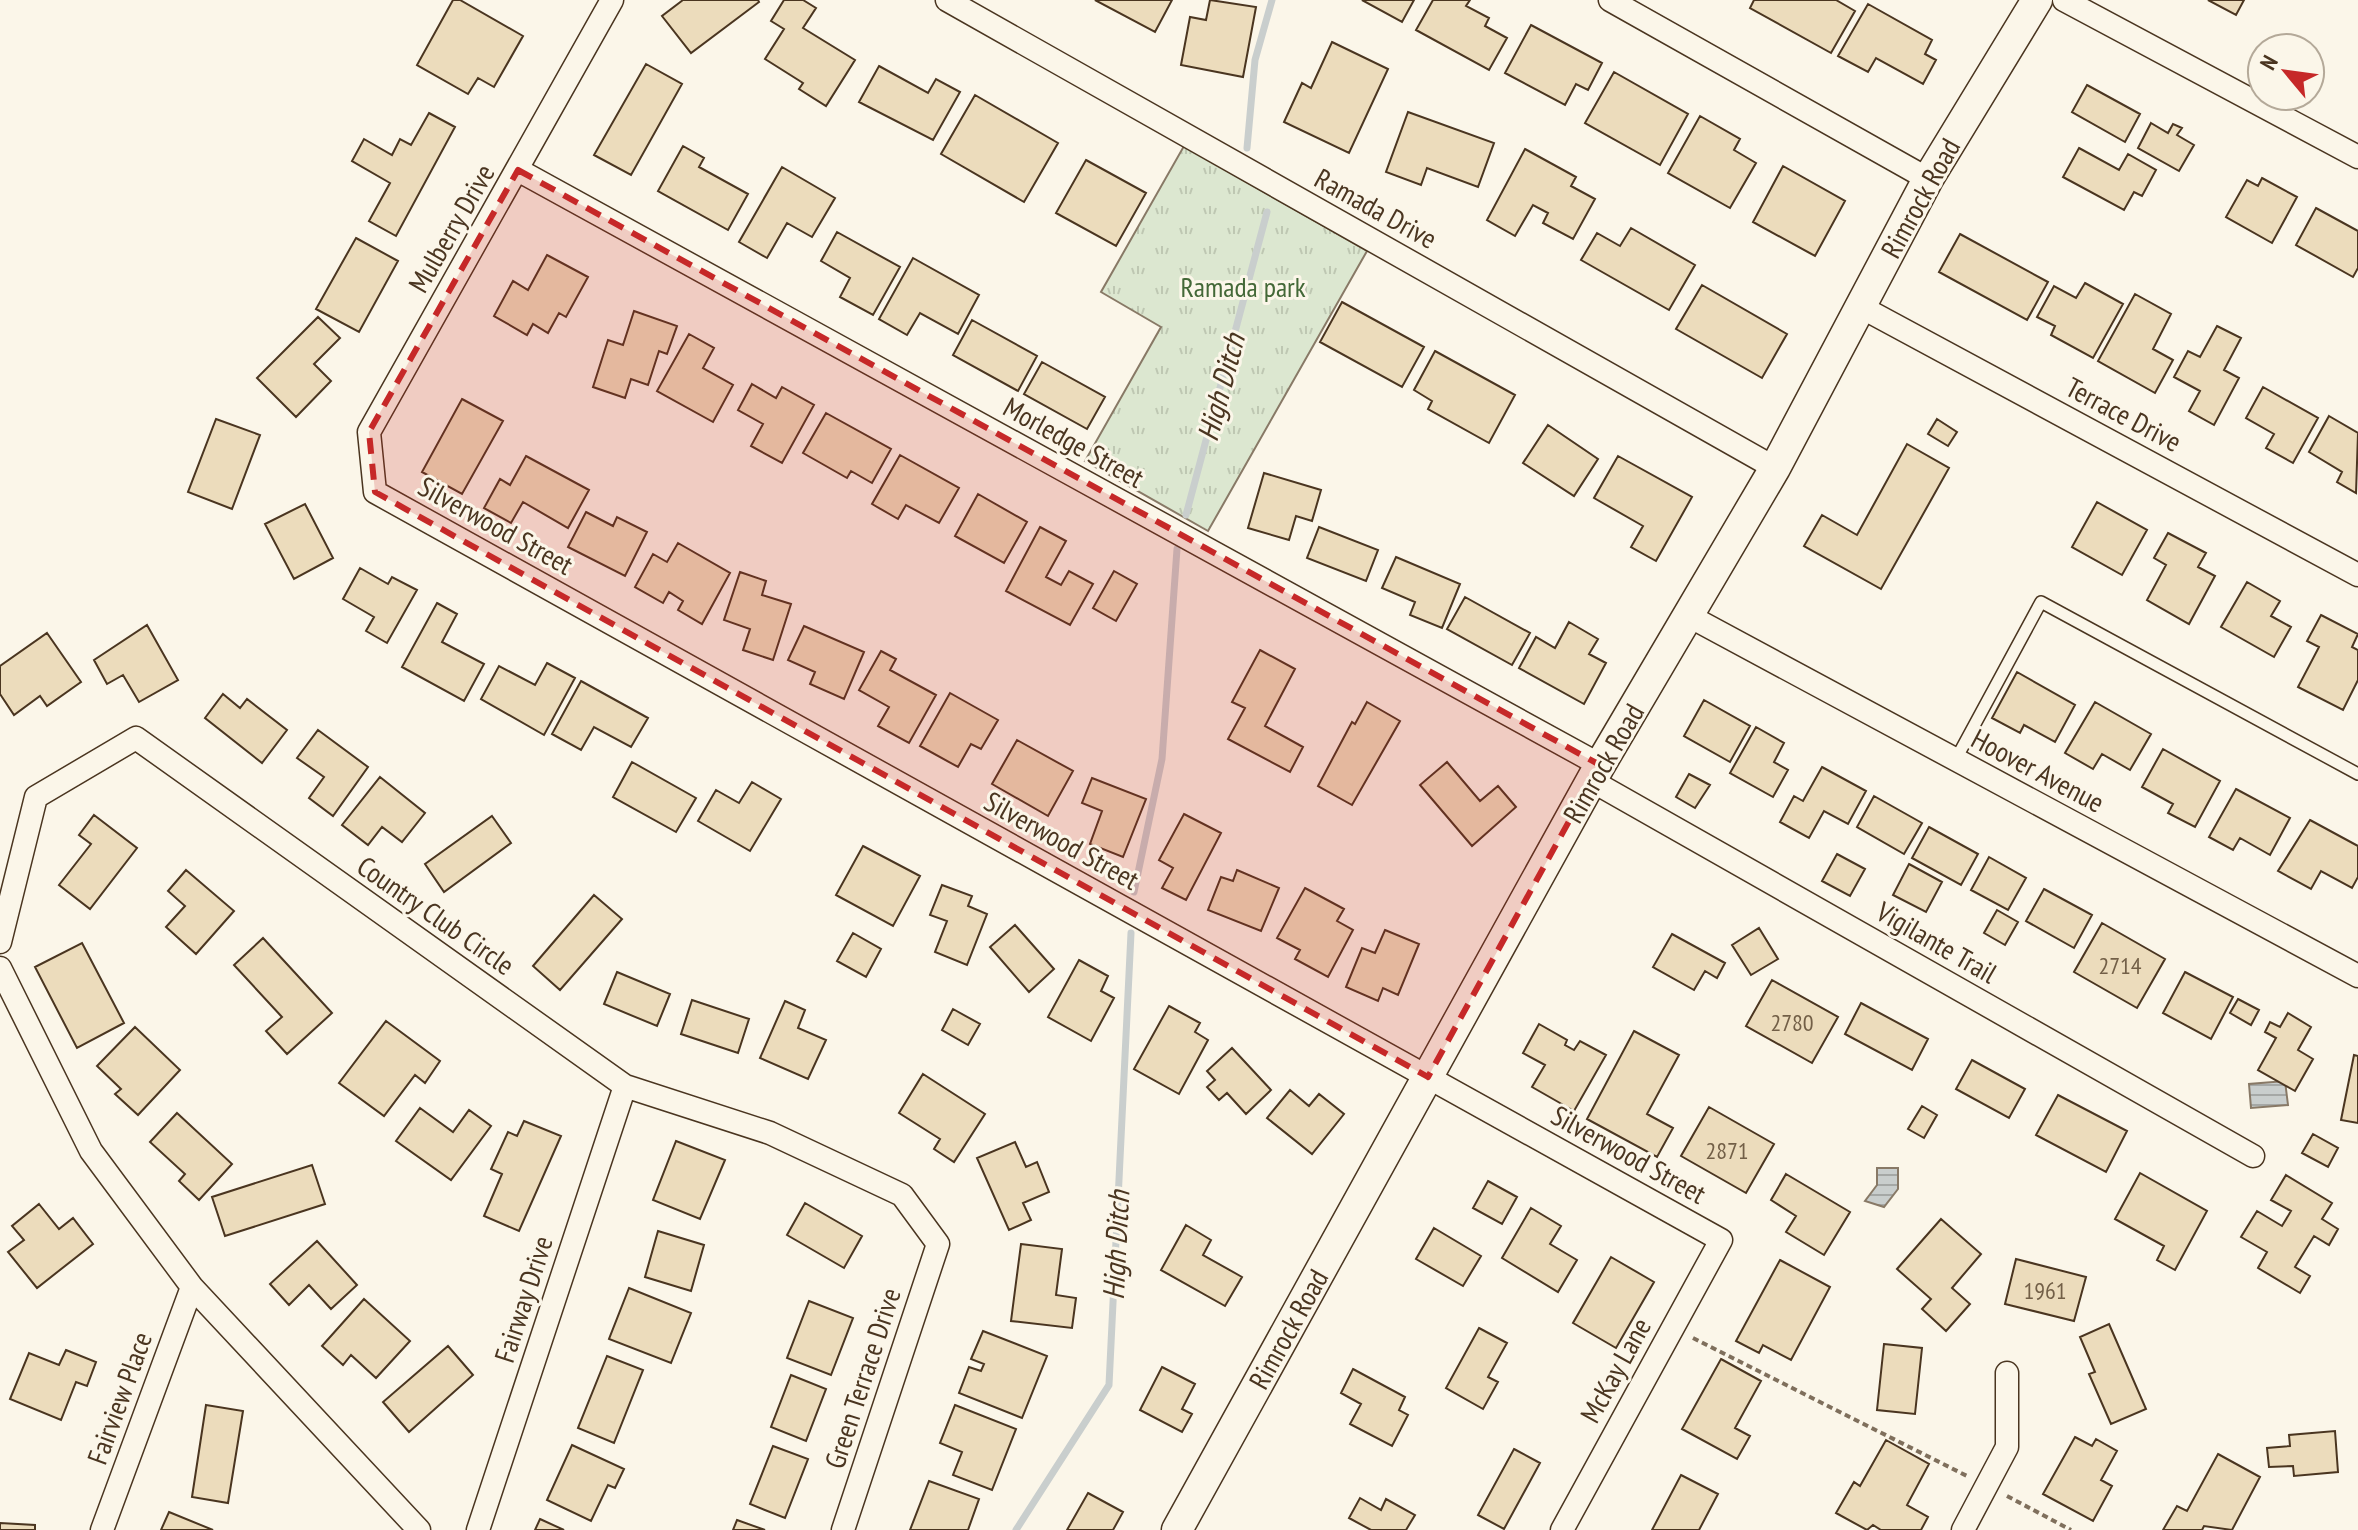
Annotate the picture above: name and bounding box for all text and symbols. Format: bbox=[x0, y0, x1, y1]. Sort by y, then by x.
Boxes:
north arrow bbox=[2246, 32, 2326, 112]
text: N bbox=[2253, 50, 2284, 74]
street label: Rimrock Road bbox=[1872, 132, 1968, 264]
street label: Mulberry Drive bbox=[399, 157, 503, 299]
street label: Ramada Drive bbox=[1308, 159, 1444, 257]
park label: Ramada park bbox=[1180, 268, 1306, 305]
water label: High Ditch bbox=[1187, 327, 1253, 445]
street label: Terrace Drive bbox=[2060, 368, 2188, 460]
street label: Morledge Street bbox=[997, 388, 1151, 496]
street label: Silverwood Street bbox=[412, 467, 580, 583]
street label: Rimrock Road bbox=[1554, 697, 1652, 829]
street label: Hoover Avenue bbox=[1965, 720, 2111, 820]
street label: Silverwood Street bbox=[978, 782, 1146, 898]
street label: Country Club Circle bbox=[350, 847, 522, 983]
street label: Vigilante Trail bbox=[1869, 892, 2004, 992]
house number: 2714 bbox=[2098, 950, 2142, 981]
house number: 2780 bbox=[1770, 1007, 1814, 1038]
street label: Silverwood Street bbox=[1545, 1096, 1713, 1212]
house number: 2871 bbox=[1705, 1135, 1749, 1166]
water label: High Ditch bbox=[1093, 1188, 1137, 1301]
street label: Fairway Drive bbox=[485, 1231, 561, 1367]
street label: Rimrock Road bbox=[1240, 1263, 1336, 1395]
house number: 1961 bbox=[2023, 1275, 2067, 1306]
street label: Green Terrace Drive bbox=[815, 1283, 909, 1473]
street label: McKay Lane bbox=[1571, 1311, 1659, 1429]
street label: Fairview Place bbox=[78, 1327, 160, 1469]

